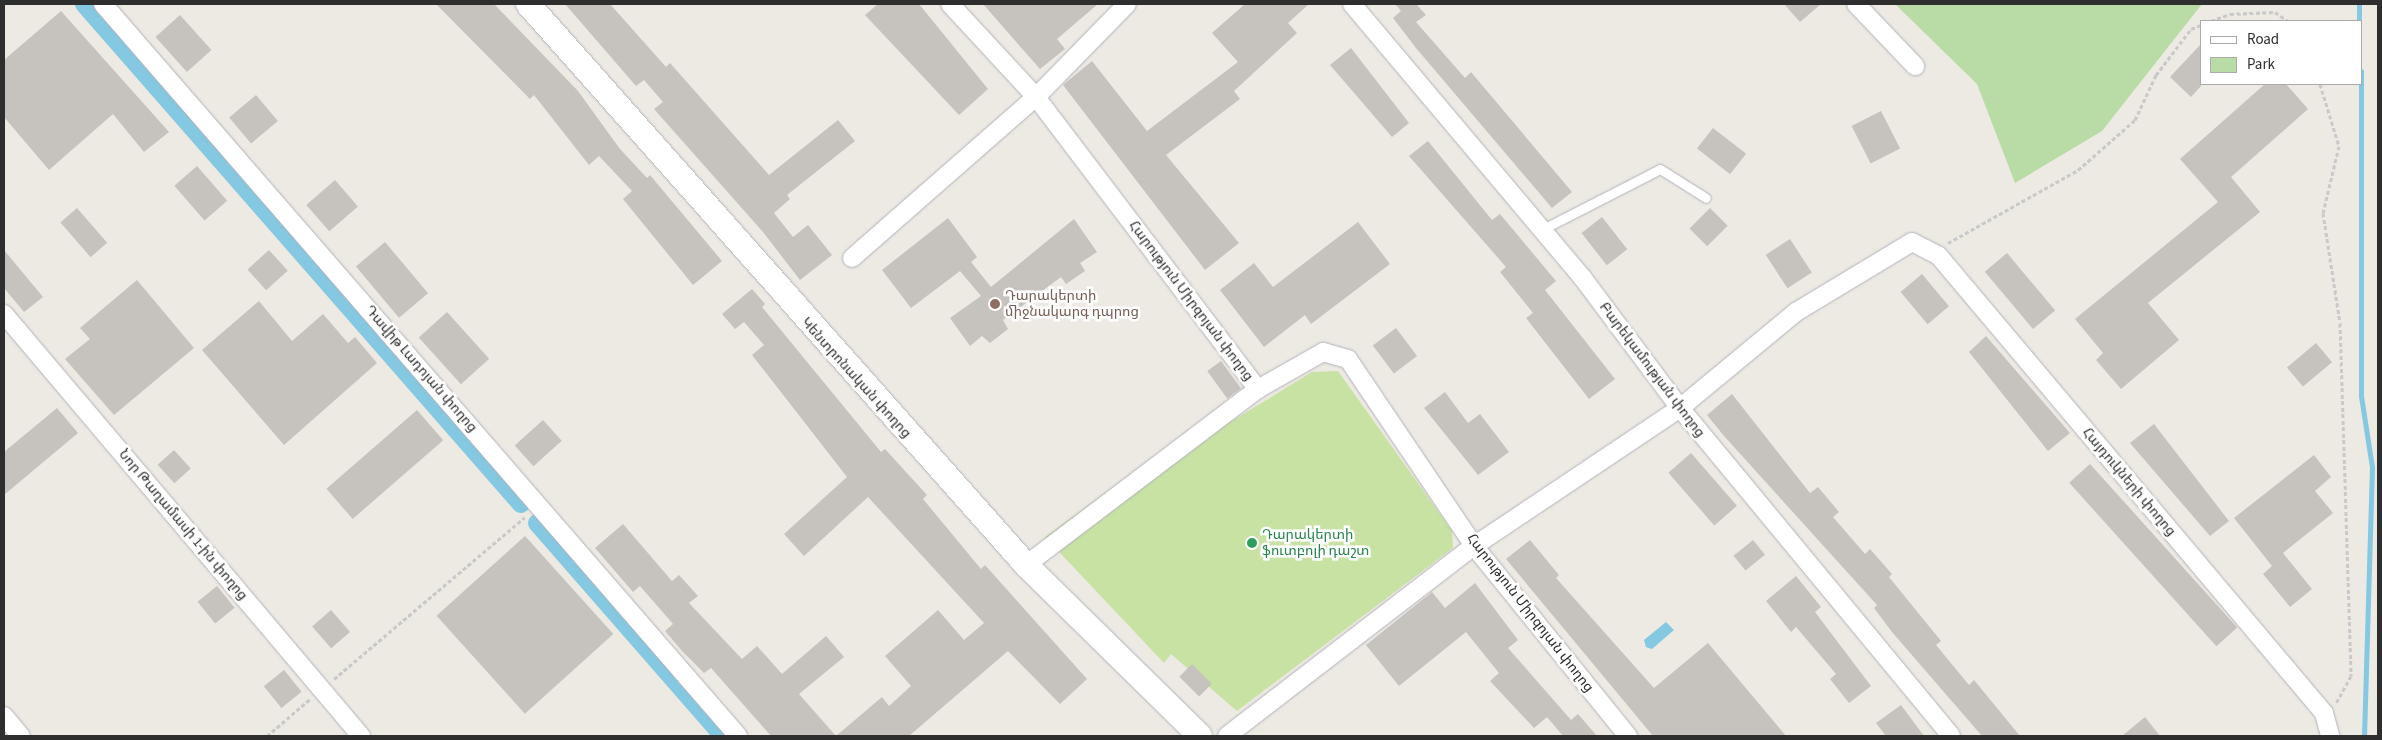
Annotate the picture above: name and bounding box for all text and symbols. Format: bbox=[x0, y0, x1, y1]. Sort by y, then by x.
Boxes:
legend bbox=[2200, 20, 2362, 85]
text: Road bbox=[2247, 29, 2279, 50]
text: Park bbox=[2247, 54, 2275, 75]
street label: Հարություն Միրզոյան փողոց bbox=[1125, 218, 1257, 384]
place label: Դարակերտի միջնակարգ դպրոց bbox=[1005, 288, 1139, 321]
marker: Դարակերտի միջնակարգ դպրոց bbox=[989, 298, 1001, 310]
street label: Բարեկամության փողոց bbox=[1596, 299, 1708, 441]
street label: Դավիթ Լադոյան փողոց bbox=[361, 302, 481, 436]
street label: Կենտրոնական փողոց bbox=[797, 314, 915, 442]
street label: Հայդուկների փողոց bbox=[2079, 424, 2179, 540]
street label: Նոր Թաղամասի 1-ին փողոց bbox=[115, 446, 251, 604]
place label: Դարակերտի ֆուտբոլի դաշտ bbox=[1262, 527, 1369, 560]
street label: Հարություն Միրզոյան փողոց bbox=[1463, 530, 1597, 696]
marker: Դարակերտի ֆուտբոլի դաշտ bbox=[1246, 537, 1258, 549]

